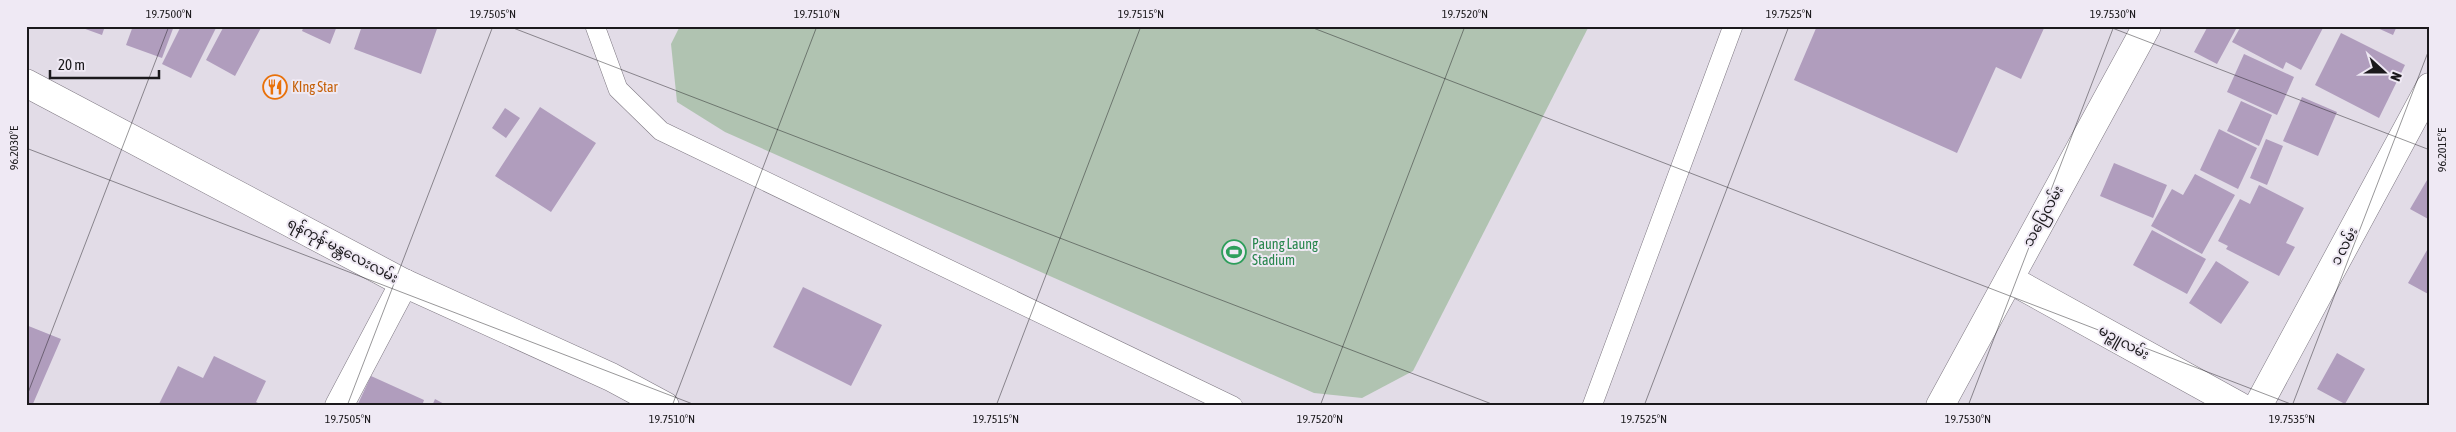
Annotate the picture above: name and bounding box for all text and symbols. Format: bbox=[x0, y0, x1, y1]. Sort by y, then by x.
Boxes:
text: 19.7500°N bbox=[146, 7, 192, 21]
text: 19.7505°N bbox=[470, 7, 516, 21]
text: 19.7510°N bbox=[794, 7, 840, 21]
text: 19.7515°N bbox=[1118, 7, 1164, 21]
text: 19.7520°N bbox=[1442, 7, 1488, 21]
text: 19.7525°N bbox=[1766, 7, 1812, 21]
text: 19.7530°N bbox=[2090, 7, 2136, 21]
scale bar bbox=[50, 48, 159, 80]
north arrow bbox=[2358, 48, 2408, 98]
text: 20 m bbox=[58, 56, 85, 73]
text: N bbox=[2387, 70, 2405, 83]
restaurant icon: KIng Star bbox=[262, 74, 288, 100]
place label: KIng Star bbox=[292, 79, 339, 95]
text: 96.2030°E bbox=[7, 126, 21, 170]
text: 96.2015°E bbox=[2435, 128, 2449, 172]
street label: သပြေလမ်း bbox=[2018, 182, 2070, 251]
street label: ရန်ကုန်-မန္တလေးလမ်း bbox=[283, 212, 402, 289]
street label: ၁ လမ်း bbox=[2326, 223, 2361, 268]
place label: Paung Laung Stadium bbox=[1252, 236, 1318, 268]
sports icon: Paung Laung Stadium bbox=[1221, 239, 1247, 265]
street label: မဉ္ဇူလမ်း bbox=[2094, 320, 2153, 366]
text: 19.7505°N bbox=[325, 412, 371, 426]
text: 19.7510°N bbox=[649, 412, 695, 426]
text: 19.7515°N bbox=[973, 412, 1019, 426]
text: 19.7520°N bbox=[1297, 412, 1343, 426]
text: 19.7525°N bbox=[1621, 412, 1667, 426]
text: 19.7530°N bbox=[1945, 412, 1991, 426]
text: 19.7535°N bbox=[2269, 412, 2315, 426]

